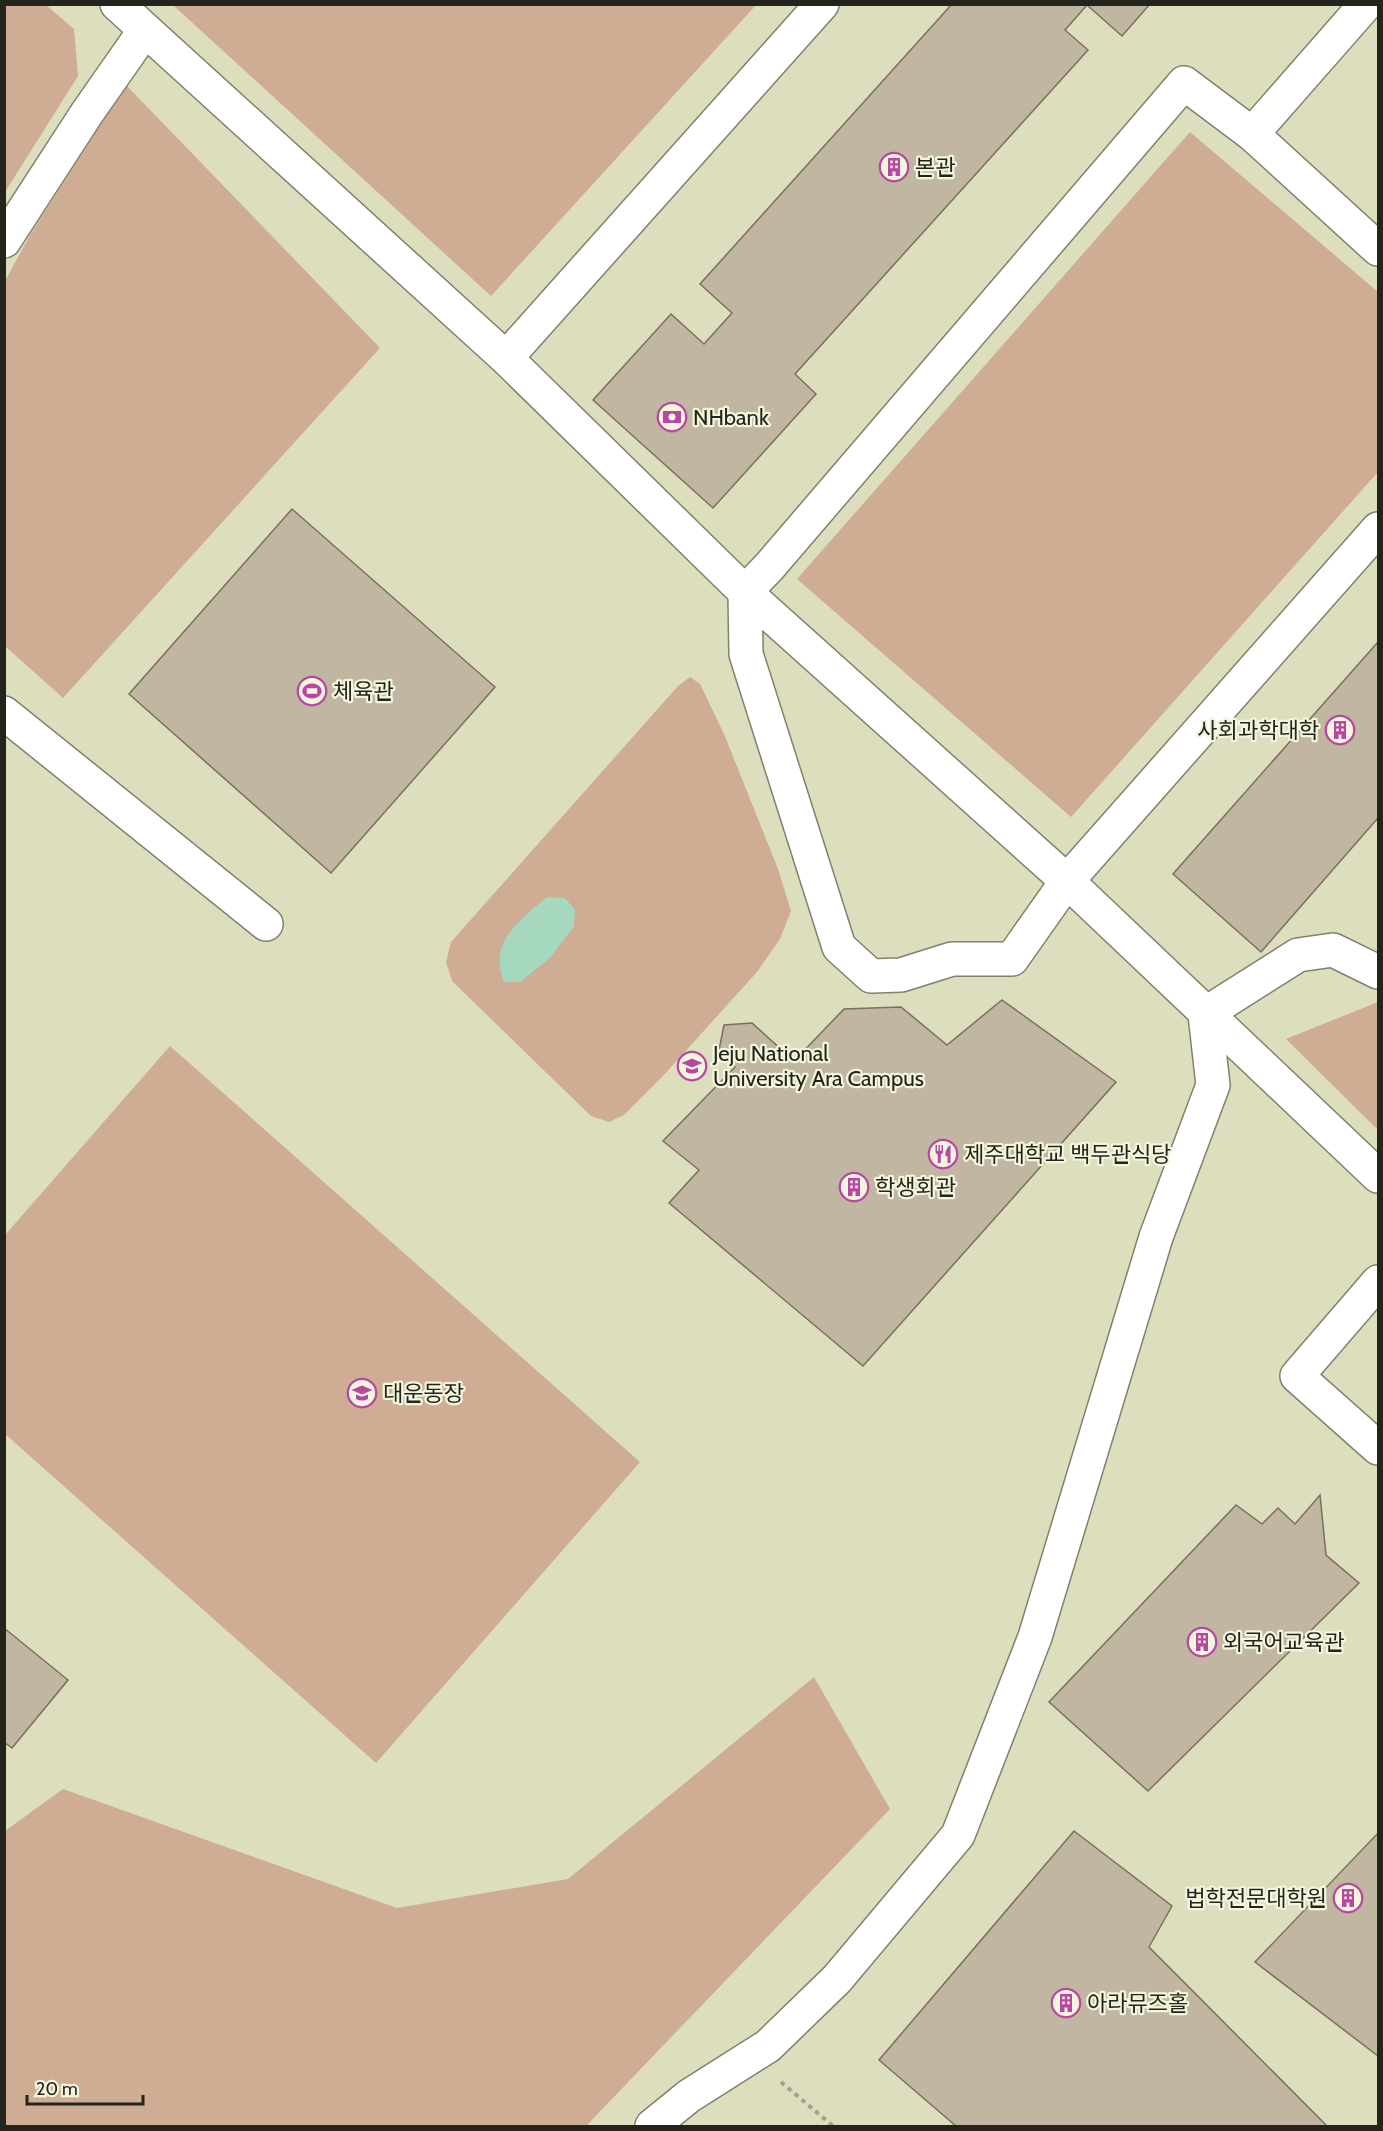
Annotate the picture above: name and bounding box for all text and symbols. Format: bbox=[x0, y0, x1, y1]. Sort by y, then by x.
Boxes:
building icon: 본관 bbox=[878, 151, 910, 183]
place label: 본관 bbox=[915, 154, 955, 181]
bank icon: NHbank bbox=[656, 401, 688, 433]
place label: NHbank bbox=[693, 404, 769, 431]
sports icon: 체육관 bbox=[296, 675, 328, 707]
place label: 체육관 bbox=[333, 678, 394, 705]
building icon: 사회과학대학 bbox=[1324, 714, 1356, 746]
place label: 사회과학대학 bbox=[1198, 717, 1319, 744]
place label: Jeju National University Ara Campus bbox=[712, 1040, 924, 1092]
school or university icon: Jeju National University Ara Campus bbox=[676, 1050, 708, 1082]
restaurant icon: 제주대학교 백두관식당 bbox=[927, 1138, 959, 1170]
place label: 제주대학교 백두관식당 bbox=[964, 1141, 1171, 1168]
building icon: 학생회관 bbox=[838, 1171, 870, 1203]
place label: 학생회관 bbox=[875, 1174, 956, 1201]
school or university icon: 대운동장 bbox=[346, 1377, 378, 1409]
place label: 대운동장 bbox=[383, 1380, 464, 1407]
building icon: 외국어교육관 bbox=[1186, 1626, 1218, 1658]
place label: 외국어교육관 bbox=[1223, 1629, 1344, 1656]
building icon: 법학전문대학원 bbox=[1332, 1882, 1364, 1914]
place label: 법학전문대학원 bbox=[1185, 1885, 1327, 1912]
building icon: 아라뮤즈홀 bbox=[1050, 1987, 1082, 2019]
place label: 아라뮤즈홀 bbox=[1087, 1990, 1188, 2017]
scale bar bbox=[27, 2068, 142, 2106]
text: 20 m bbox=[36, 2078, 78, 2100]

